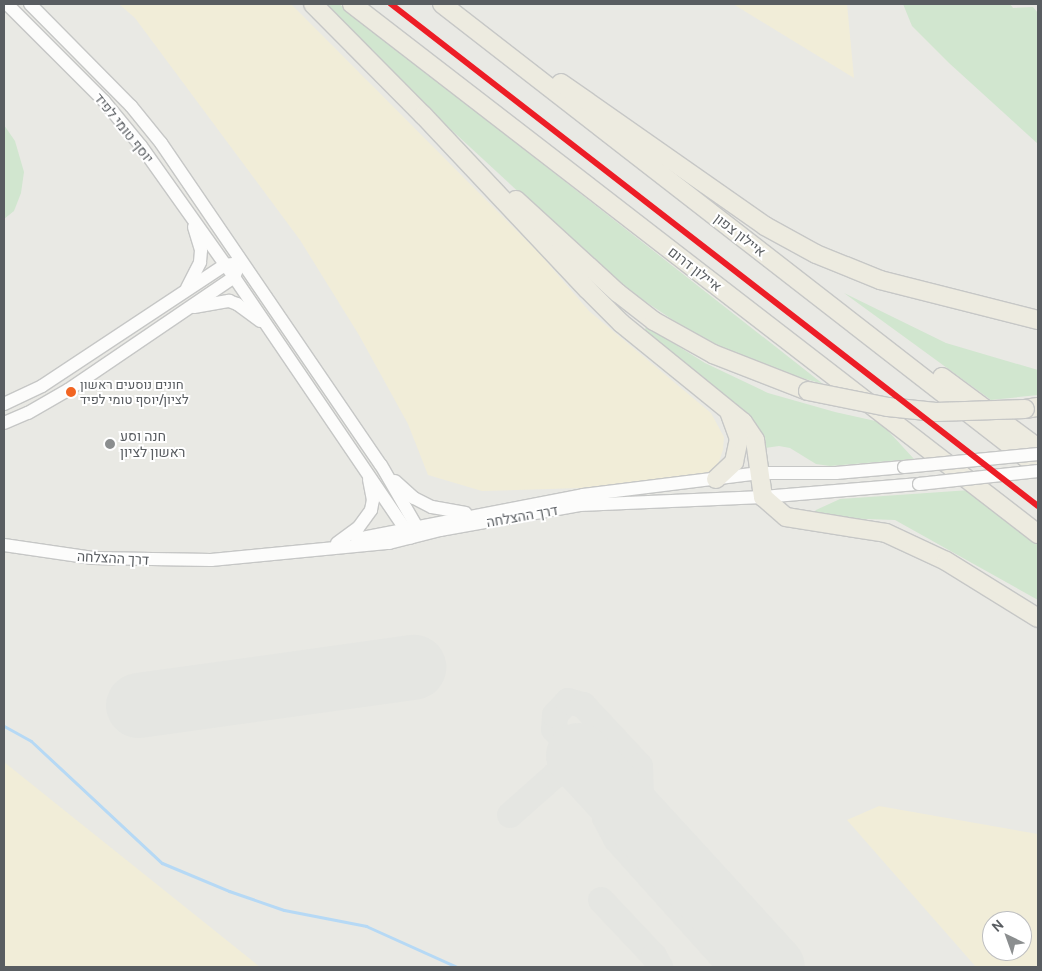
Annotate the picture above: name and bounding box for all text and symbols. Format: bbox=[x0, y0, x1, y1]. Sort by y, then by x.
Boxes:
street label: יוסף טומי לפיד bbox=[91, 90, 157, 166]
street label: איילון צפון bbox=[711, 210, 769, 260]
street label: איילון דרום bbox=[665, 243, 725, 295]
place label: חונים נוסעים ראשון לציון/יוסף טומי לפיד bbox=[80, 377, 189, 408]
marker: חונים נוסעים ראשון לציון/יוסף טומי לפיד bbox=[66, 387, 76, 397]
place label: חנה וסע ראשון לציון bbox=[120, 428, 185, 461]
marker: חנה וסע ראשון לציון bbox=[104, 438, 116, 450]
street label: דרך ההצלחה bbox=[485, 501, 559, 531]
street label: דרך ההצלחה bbox=[76, 548, 150, 568]
north arrow bbox=[982, 911, 1032, 961]
text: N bbox=[988, 916, 1007, 936]

